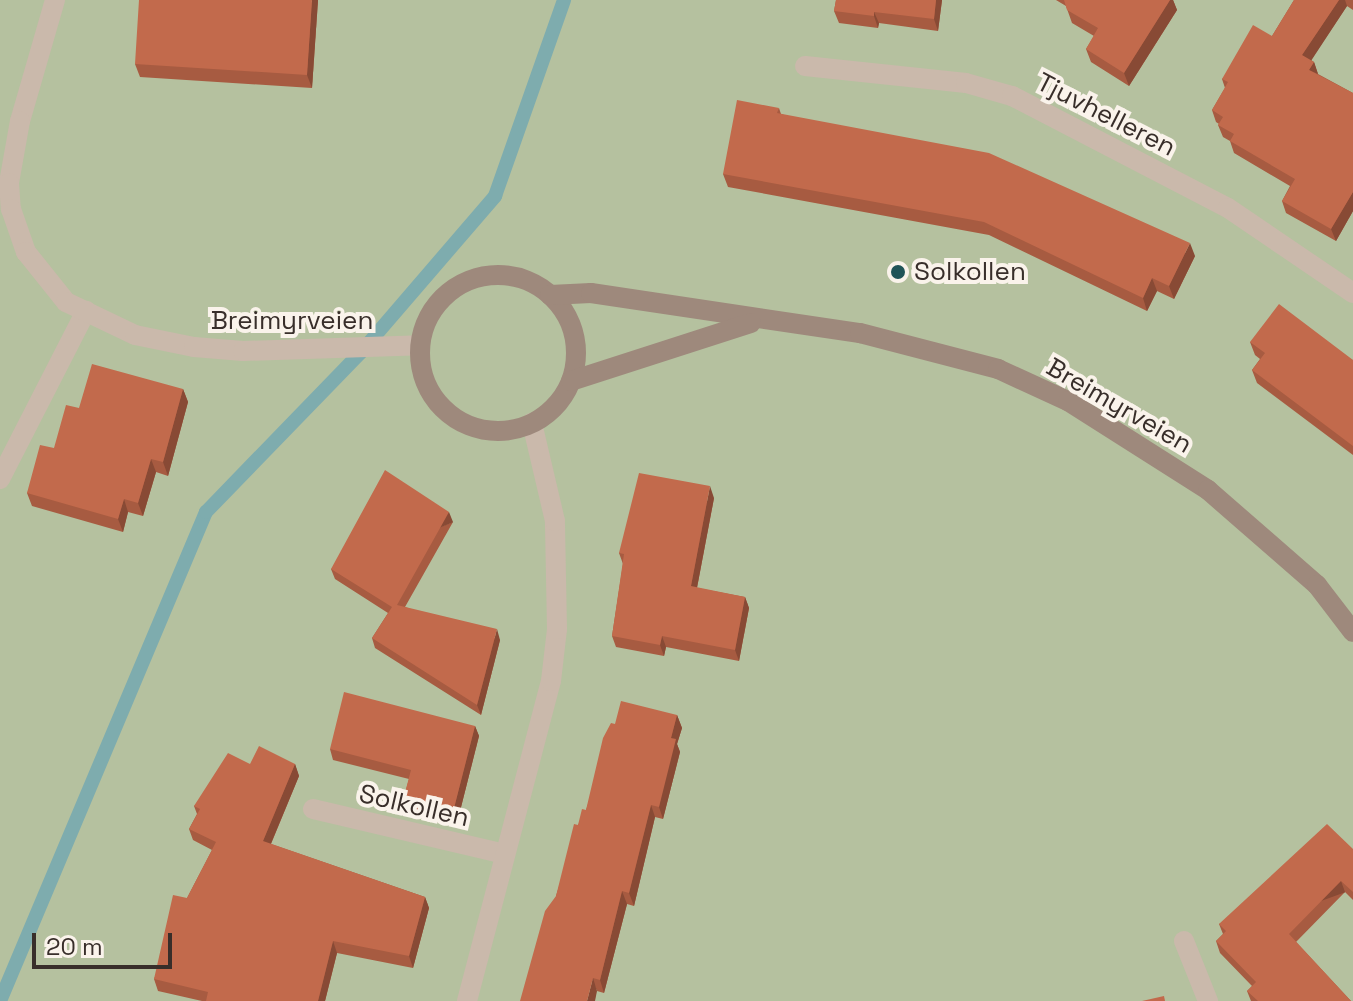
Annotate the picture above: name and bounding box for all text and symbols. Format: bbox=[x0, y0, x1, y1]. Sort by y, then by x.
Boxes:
street label: Tjuvhelleren bbox=[1031, 67, 1181, 163]
place label: Solkollen bbox=[914, 256, 1026, 288]
marker: Solkollen bbox=[889, 263, 907, 281]
street label: Breimyrveien bbox=[211, 305, 373, 337]
street label: Breimyrveien bbox=[1041, 352, 1197, 460]
street label: Solkollen bbox=[356, 778, 472, 834]
scale bar bbox=[36, 917, 176, 967]
text: 20 m bbox=[46, 931, 103, 962]

